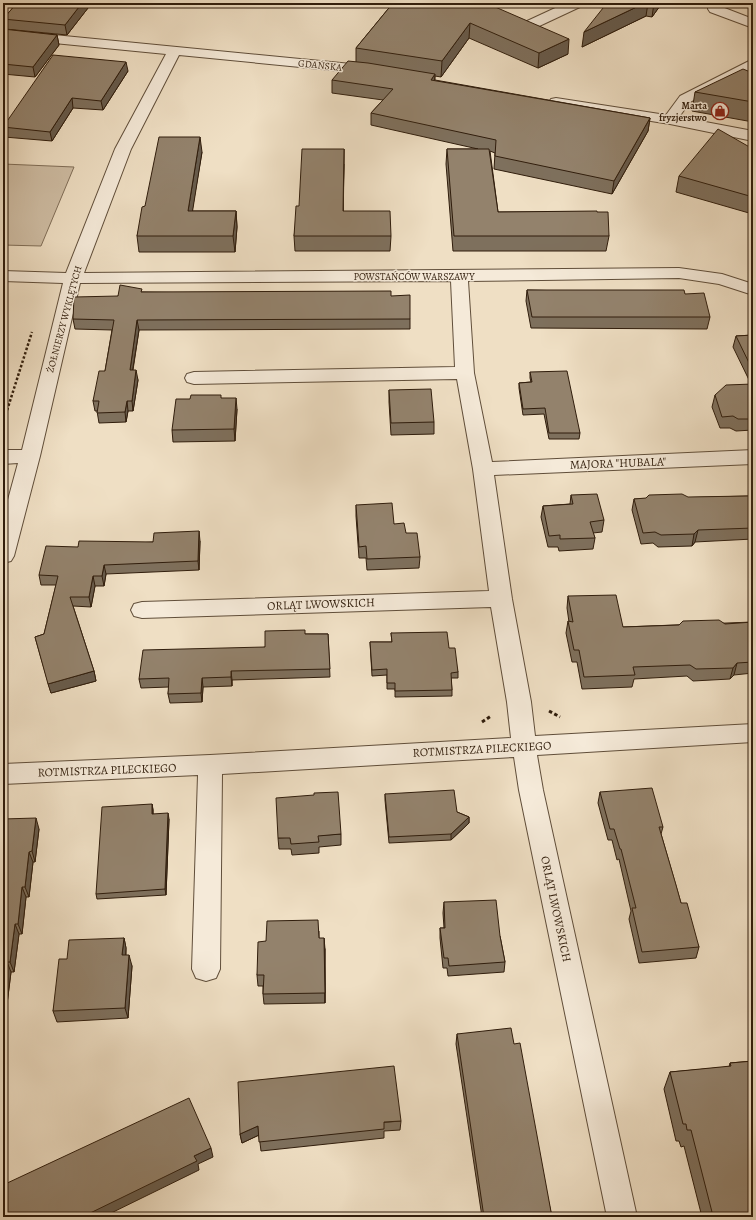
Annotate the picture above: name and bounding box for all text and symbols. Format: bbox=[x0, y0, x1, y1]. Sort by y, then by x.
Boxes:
street label: GDAŃSKA bbox=[297, 56, 343, 74]
place label: Marta fryzjerstwo bbox=[659, 99, 707, 124]
shop icon: Marta fryzjerstwo bbox=[710, 101, 730, 121]
street label: ŻOŁNIERZY WYKLĘTYCH bbox=[43, 264, 85, 374]
street label: POWSTAŃCÓW WARSZAWY bbox=[353, 270, 475, 283]
street label: MAJORA "HUBALA" bbox=[570, 453, 667, 473]
street label: ORLĄT LWOWSKICH bbox=[267, 594, 375, 614]
street label: ROTMISTRZA PILECKIEGO bbox=[412, 737, 552, 761]
street label: ROTMISTRZA PILECKIEGO bbox=[37, 760, 177, 780]
street label: ORLĄT LWOWSKICH bbox=[537, 855, 575, 963]

